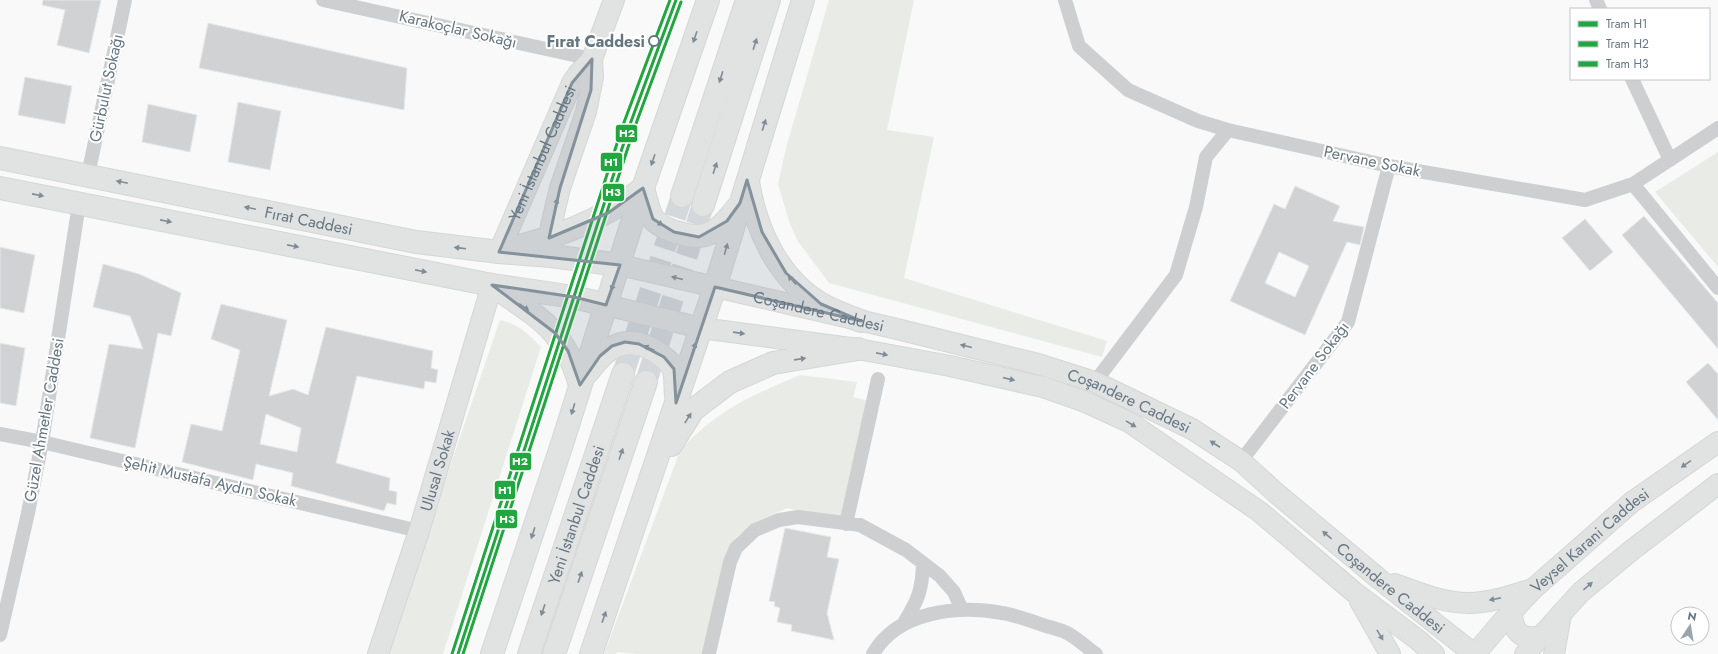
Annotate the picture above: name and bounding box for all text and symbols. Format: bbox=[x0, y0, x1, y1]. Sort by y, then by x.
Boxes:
street label: Karakoçlar Sokağı bbox=[397, 4, 519, 54]
legend bbox=[1570, 8, 1710, 80]
text: Tram H1 bbox=[1606, 15, 1647, 33]
place label: Fırat Caddesi bbox=[547, 30, 645, 53]
one-way arrow bbox=[692, 31, 698, 43]
street label: Gürbulut Sokağı bbox=[83, 32, 129, 144]
marker: Fırat Caddesi bbox=[648, 35, 660, 47]
text: Tram H2 bbox=[1606, 35, 1649, 53]
one-way arrow bbox=[752, 38, 758, 50]
text: Tram H3 bbox=[1606, 55, 1649, 73]
one-way arrow bbox=[718, 71, 724, 83]
street label: Yeni İstanbul Caddesi bbox=[502, 82, 581, 224]
one-way arrow bbox=[761, 119, 767, 131]
line badge: H2 bbox=[615, 124, 638, 143]
text: H2 bbox=[619, 125, 635, 141]
street label: Pervane Sokak bbox=[1322, 140, 1423, 183]
line badge: H1 bbox=[600, 152, 623, 172]
text: H1 bbox=[604, 154, 618, 170]
one-way arrow bbox=[650, 154, 656, 166]
one-way arrow bbox=[712, 162, 718, 174]
one-way arrow bbox=[116, 179, 129, 185]
line badge: H3 bbox=[602, 183, 625, 202]
text: H3 bbox=[605, 184, 621, 200]
one-way arrow bbox=[32, 193, 44, 199]
one-way arrow bbox=[553, 197, 559, 209]
street label: Fırat Caddesi bbox=[263, 200, 355, 240]
one-way arrow bbox=[244, 205, 256, 211]
one-way arrow bbox=[160, 218, 172, 224]
one-way arrow bbox=[653, 218, 664, 227]
one-way arrow bbox=[287, 243, 299, 249]
one-way arrow bbox=[723, 243, 729, 255]
one-way arrow bbox=[454, 245, 466, 251]
one-way arrow bbox=[415, 268, 427, 274]
one-way arrow bbox=[671, 274, 683, 280]
one-way arrow bbox=[787, 275, 797, 285]
one-way arrow bbox=[610, 279, 616, 291]
street label: Coşandere Caddesi bbox=[751, 285, 887, 337]
one-way arrow bbox=[519, 303, 529, 311]
street label: Pervane Sokağı bbox=[1273, 316, 1355, 414]
one-way arrow bbox=[733, 330, 745, 336]
street label: Güzel Ahmetler Caddesi bbox=[18, 336, 70, 504]
one-way arrow bbox=[691, 341, 697, 353]
one-way arrow bbox=[959, 343, 971, 349]
one-way arrow bbox=[643, 345, 654, 351]
one-way arrow bbox=[876, 351, 888, 357]
one-way arrow bbox=[794, 356, 806, 362]
street label: Coşandere Caddesi bbox=[1065, 363, 1195, 438]
one-way arrow bbox=[1003, 377, 1015, 383]
one-way arrow bbox=[570, 403, 576, 415]
one-way arrow bbox=[684, 413, 692, 423]
one-way arrow bbox=[1125, 420, 1137, 427]
street label: Ulusal Sokak bbox=[414, 426, 460, 514]
one-way arrow bbox=[1210, 440, 1220, 448]
street label: Yeni İstanbul Caddesi bbox=[542, 442, 610, 587]
one-way arrow bbox=[618, 448, 624, 460]
street label: Şehit Mustafa Aydın Sokak bbox=[121, 450, 300, 512]
line badge: H2 bbox=[509, 452, 532, 471]
text: H2 bbox=[512, 453, 528, 469]
one-way arrow bbox=[1681, 460, 1691, 468]
line badge: H1 bbox=[494, 480, 516, 500]
text: H1 bbox=[498, 482, 512, 498]
street label: Veysel Karani Caddesi bbox=[1525, 482, 1654, 598]
line badge: H3 bbox=[495, 509, 518, 529]
text: H3 bbox=[499, 511, 515, 527]
one-way arrow bbox=[530, 527, 536, 539]
one-way arrow bbox=[1321, 531, 1332, 540]
street label: Coşandere Caddesi bbox=[1332, 537, 1450, 639]
one-way arrow bbox=[577, 571, 583, 583]
one-way arrow bbox=[1583, 581, 1593, 590]
one-way arrow bbox=[1489, 596, 1501, 602]
one-way arrow bbox=[540, 605, 546, 617]
north arrow bbox=[1670, 606, 1710, 646]
text: N bbox=[1686, 607, 1698, 625]
one-way arrow bbox=[601, 611, 607, 623]
one-way arrow bbox=[1376, 629, 1383, 641]

